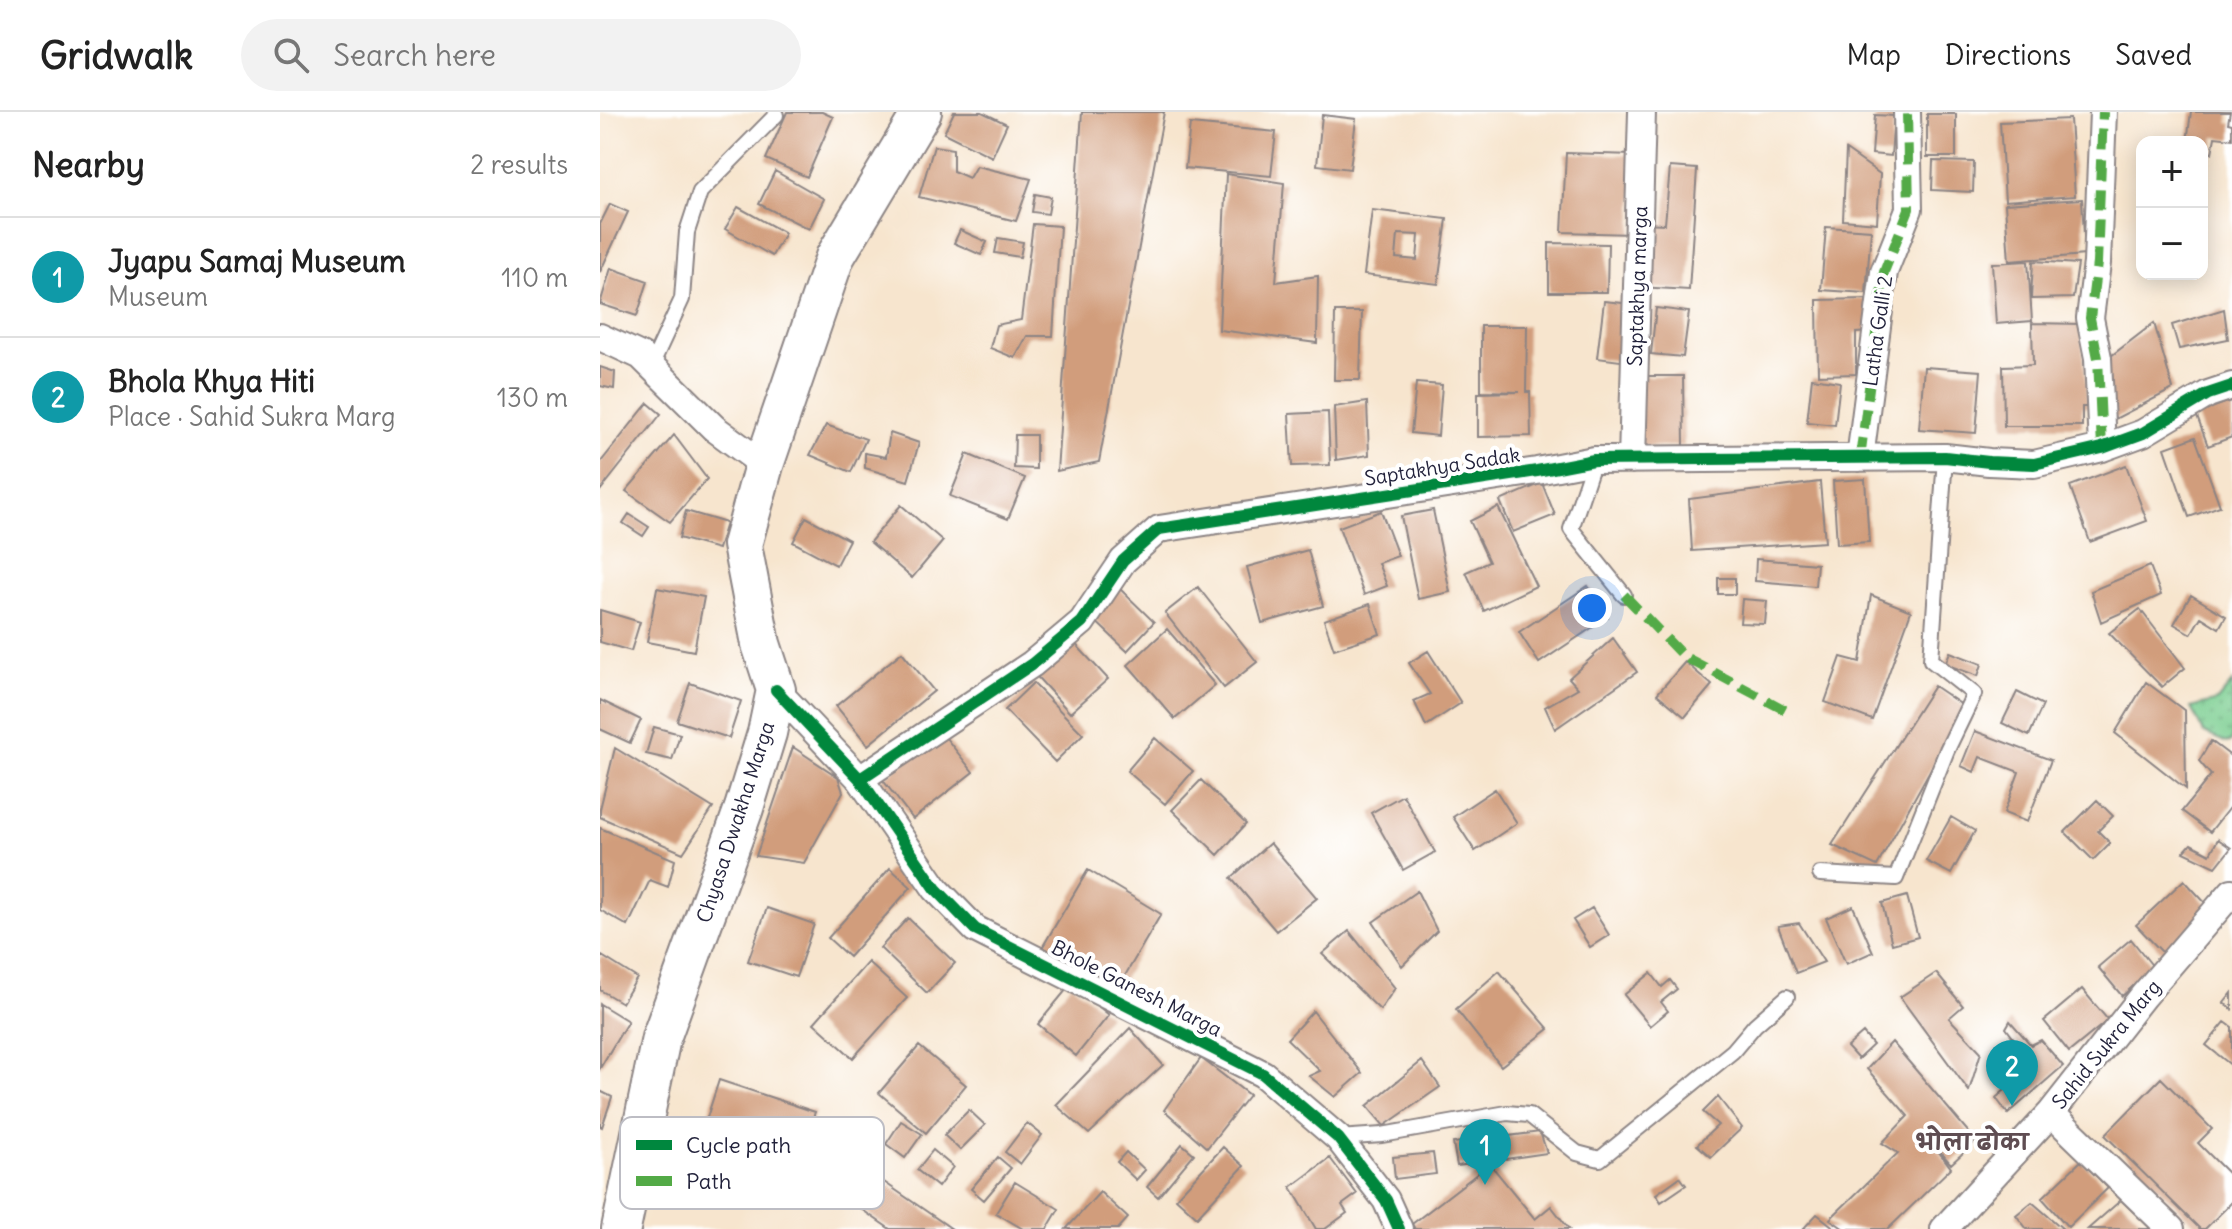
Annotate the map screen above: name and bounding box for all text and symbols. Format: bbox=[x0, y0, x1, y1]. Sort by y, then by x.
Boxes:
search box bbox=[241, 19, 801, 91]
text: Gridwalk bbox=[40, 32, 193, 79]
icon: search bbox=[269, 33, 313, 77]
text: Search here bbox=[333, 36, 496, 74]
text: Map bbox=[1846, 37, 1901, 73]
text: Directions bbox=[1945, 37, 2071, 73]
text: Saved bbox=[2115, 37, 2192, 73]
map controls bbox=[2136, 136, 2208, 280]
button: + bbox=[2136, 136, 2208, 208]
text: Nearby bbox=[32, 143, 145, 186]
text: 2 results bbox=[470, 148, 568, 181]
street label: Saptakhya marga bbox=[1622, 205, 1652, 367]
button: − bbox=[2136, 208, 2208, 280]
text: Jyapu Samaj Museum bbox=[108, 242, 406, 280]
text: 1 bbox=[53, 261, 63, 294]
text: 110 m bbox=[501, 261, 568, 294]
street label: Latha Galli 2 bbox=[1857, 274, 1897, 388]
text: Museum bbox=[108, 280, 208, 313]
text: Bhola Khya Hiti bbox=[108, 362, 315, 400]
text: 2 bbox=[51, 381, 65, 414]
text: 130 m bbox=[497, 381, 568, 414]
text: Place · Sahid Sukra Marg bbox=[108, 400, 396, 433]
street label: Saptakhya Sadak bbox=[1363, 441, 1521, 491]
your location bbox=[1572, 588, 1612, 628]
street label: Chyasa Dwakha Marga bbox=[691, 718, 779, 926]
street label: Bhole Ganesh Marga bbox=[1048, 934, 1226, 1042]
street label: Sahid Sukra Marg bbox=[2046, 974, 2166, 1114]
pin: 2 bbox=[1986, 1040, 2038, 1106]
legend bbox=[620, 1117, 884, 1209]
pin: 1 bbox=[1459, 1119, 1511, 1185]
district label: भोला ढोका bbox=[1916, 1125, 2030, 1156]
text: Cycle path bbox=[686, 1131, 791, 1159]
text: Path bbox=[686, 1167, 731, 1195]

